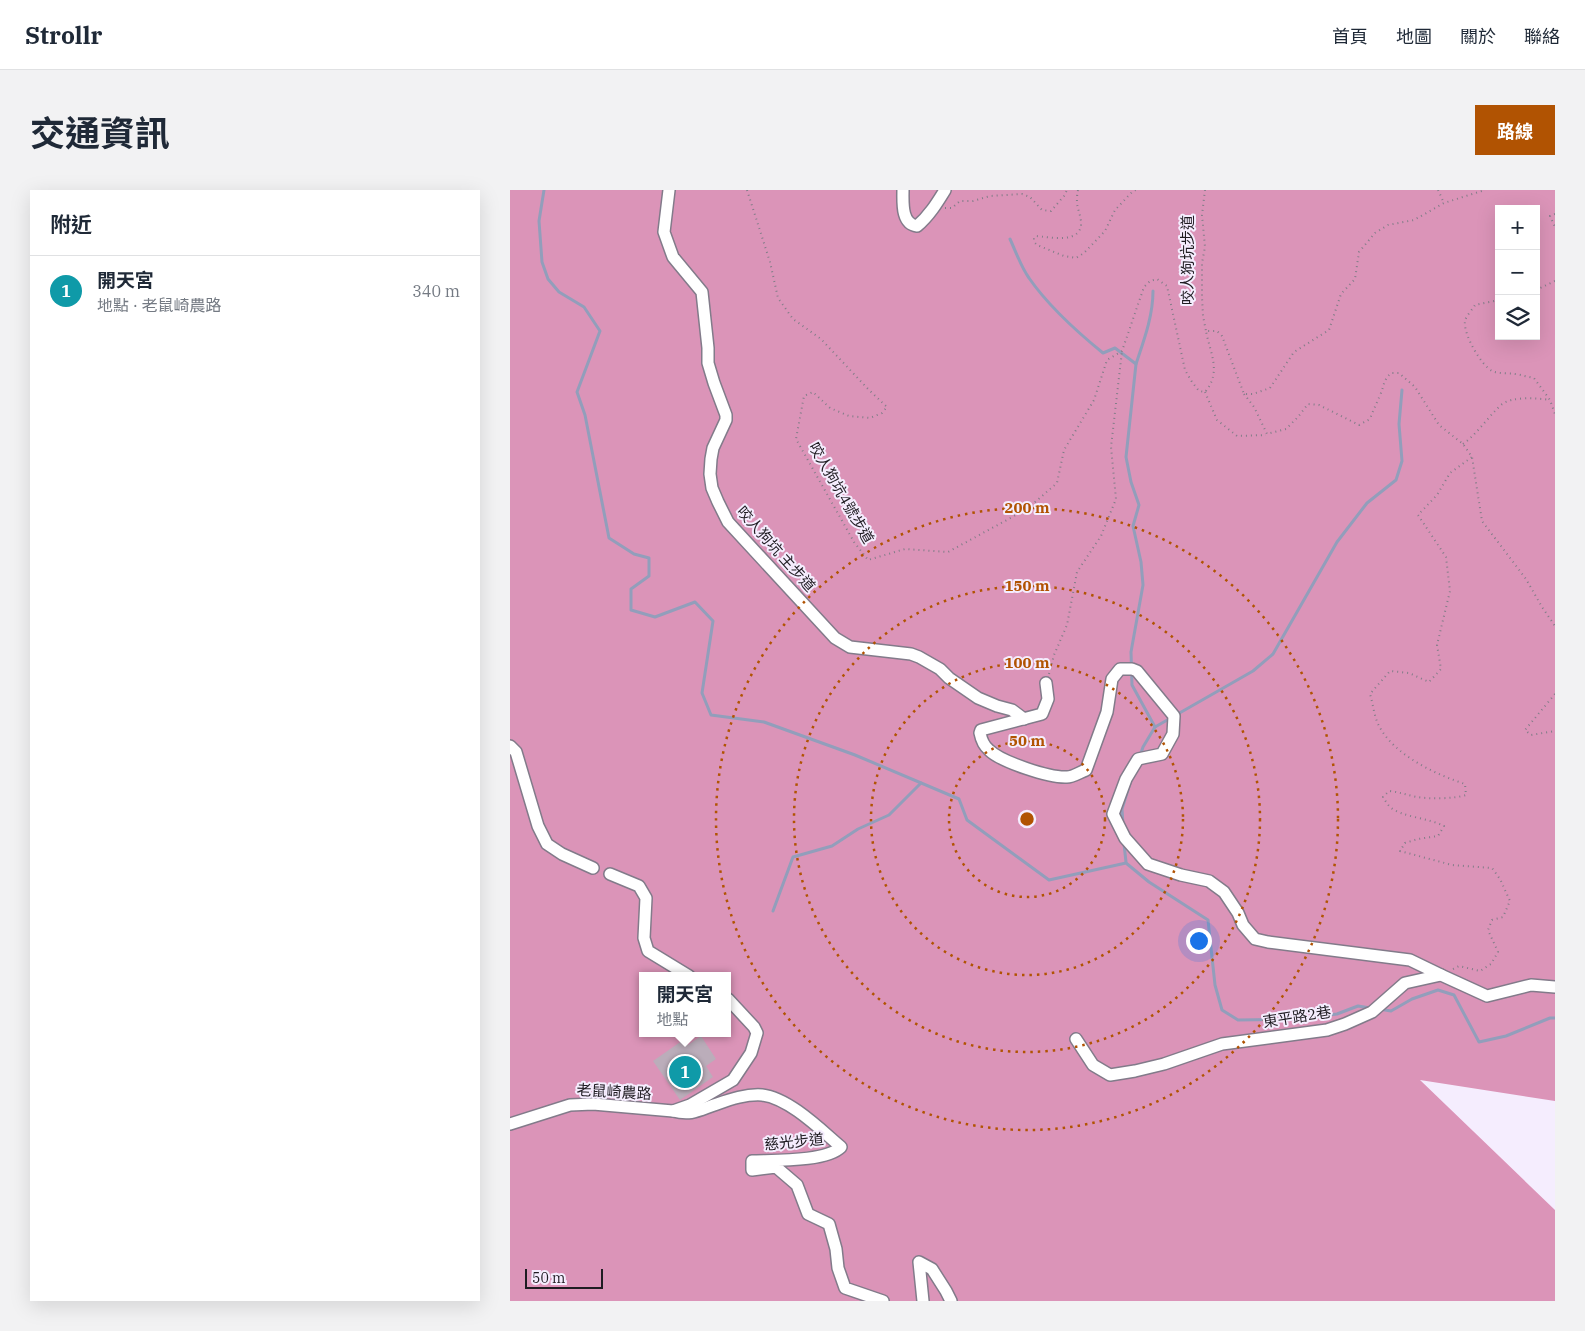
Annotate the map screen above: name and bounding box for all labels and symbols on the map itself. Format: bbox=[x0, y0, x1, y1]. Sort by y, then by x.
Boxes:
street label: 咬人狗坑步道 bbox=[1178, 215, 1197, 305]
street label: 咬人狗坑4號步道 bbox=[805, 439, 878, 547]
text: 200 m bbox=[1004, 498, 1050, 517]
street label: 咬人狗坑 主步道 bbox=[733, 502, 820, 595]
text: 150 m bbox=[1004, 576, 1050, 595]
text: 100 m bbox=[1004, 653, 1050, 672]
text: 50 m bbox=[1009, 731, 1045, 750]
centre of rings bbox=[1018, 810, 1036, 828]
your location bbox=[1186, 928, 1212, 954]
street label: 東平路2巷 bbox=[1261, 1002, 1332, 1031]
pin: 1 bbox=[669, 1053, 701, 1091]
street label: 老鼠崎農路 bbox=[576, 1080, 652, 1103]
street label: 慈光步道 bbox=[763, 1129, 825, 1154]
scale bar bbox=[525, 1266, 602, 1289]

